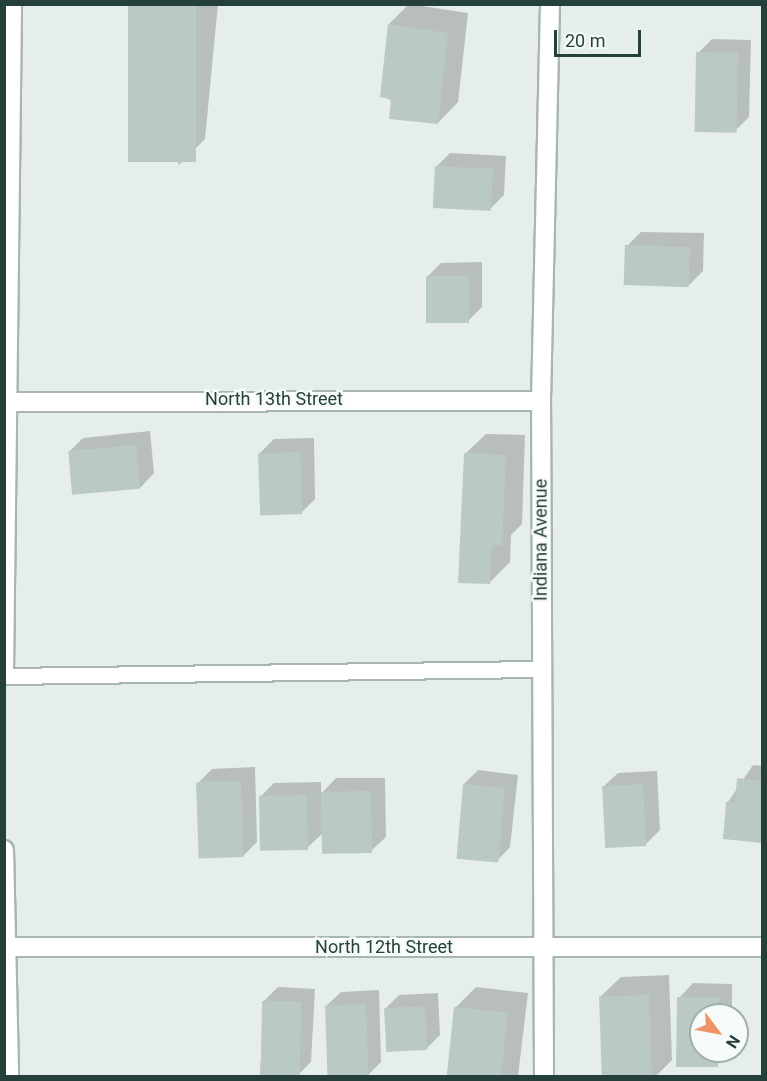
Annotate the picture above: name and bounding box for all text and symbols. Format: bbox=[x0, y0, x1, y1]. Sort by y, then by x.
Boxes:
scale bar bbox=[557, 18, 644, 56]
text: 20 m bbox=[565, 30, 605, 51]
street label: North 13th Street bbox=[205, 388, 343, 410]
street label: Indiana Avenue bbox=[530, 479, 552, 601]
street label: North 12th Street bbox=[315, 936, 453, 958]
north arrow bbox=[689, 1003, 749, 1063]
text: N bbox=[722, 1032, 744, 1052]

